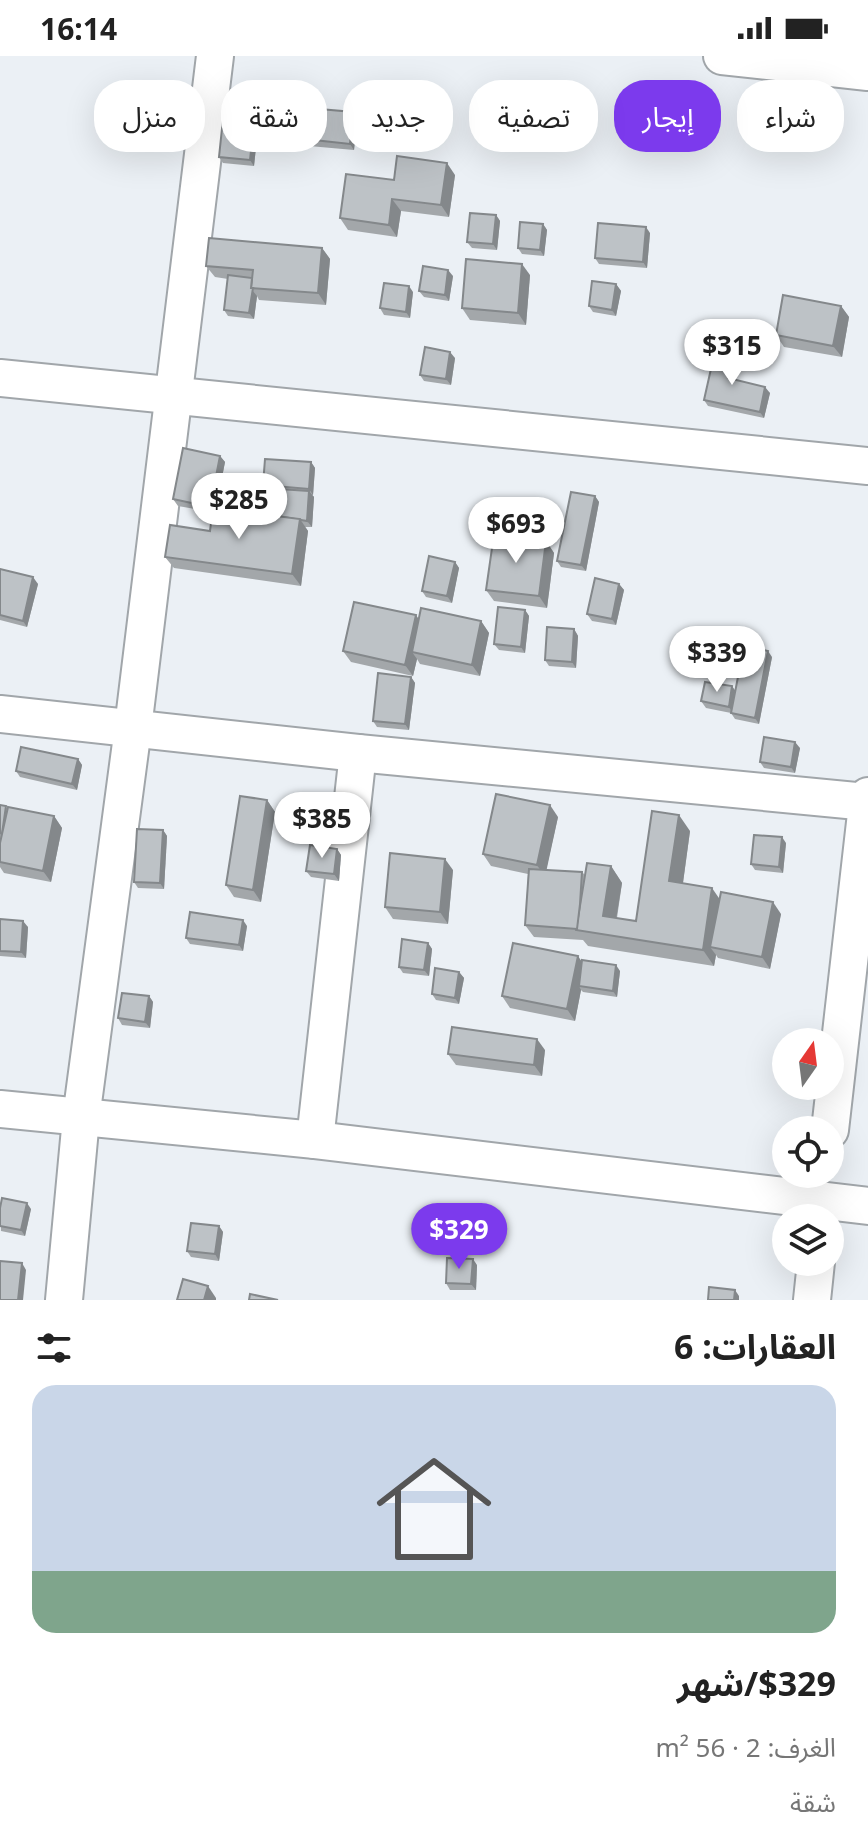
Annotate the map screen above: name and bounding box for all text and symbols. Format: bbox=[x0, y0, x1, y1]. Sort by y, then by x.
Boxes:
text: 16:14 bbox=[40, 8, 117, 49]
chip: منزل bbox=[94, 80, 205, 152]
chip: شقة bbox=[221, 80, 327, 152]
chip: جديد bbox=[343, 80, 453, 152]
chip: تصفية bbox=[469, 80, 598, 152]
chip: إيجار bbox=[614, 80, 721, 152]
chip: شراء bbox=[737, 80, 844, 152]
pin: $315 bbox=[685, 319, 779, 387]
text: $315 bbox=[702, 327, 762, 363]
pin: $285 bbox=[192, 473, 286, 541]
text: $285 bbox=[209, 481, 269, 517]
pin: $693 bbox=[469, 497, 563, 565]
text: $693 bbox=[486, 505, 546, 541]
pin: $339 bbox=[670, 626, 764, 694]
text: $339 bbox=[687, 634, 747, 670]
pin: $385 bbox=[275, 792, 369, 860]
text: $385 bbox=[292, 800, 352, 836]
north arrow bbox=[772, 1028, 844, 1100]
map controls bbox=[772, 1028, 844, 1276]
button: locate bbox=[772, 1116, 844, 1188]
pin: $329 bbox=[412, 1203, 506, 1271]
button: layers bbox=[772, 1204, 844, 1276]
text: $329 bbox=[429, 1211, 489, 1247]
text: العقارات: 6 bbox=[674, 1323, 836, 1369]
icon: filters bbox=[32, 1326, 76, 1370]
icon: home bbox=[362, 1437, 506, 1581]
text: $329/شهر bbox=[677, 1660, 836, 1706]
text: الغرف: 2 · 56 m² bbox=[655, 1729, 836, 1765]
text: شقة bbox=[790, 1784, 836, 1820]

